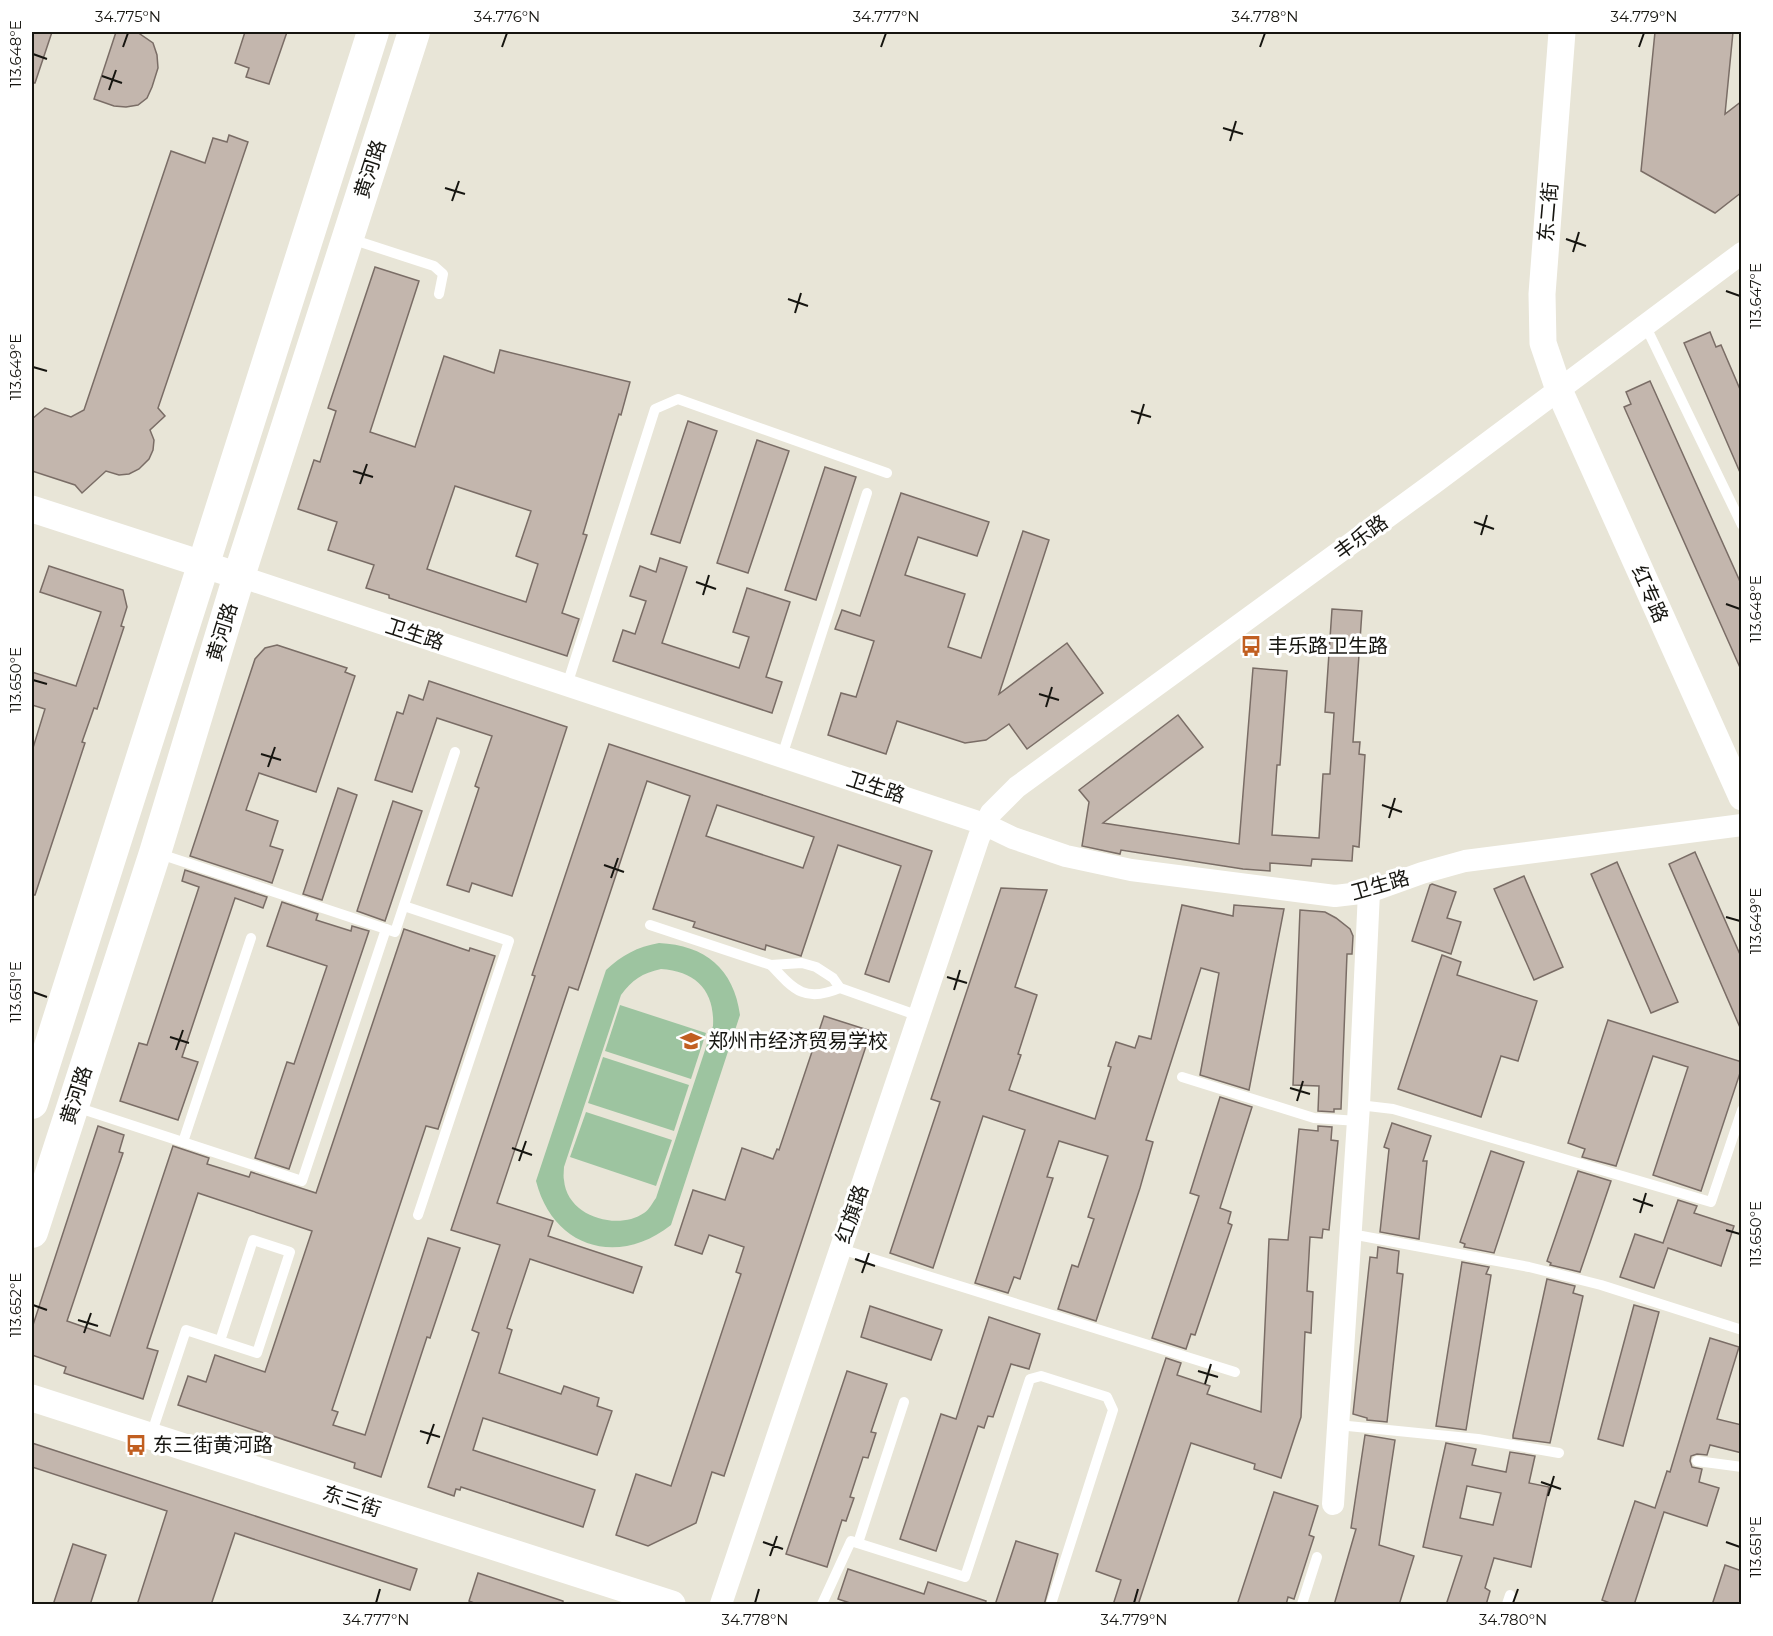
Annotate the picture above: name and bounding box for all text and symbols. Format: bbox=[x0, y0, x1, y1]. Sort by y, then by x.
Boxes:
text: 34.775°N bbox=[95, 7, 161, 26]
text: 34.776°N bbox=[474, 7, 540, 26]
text: 34.777°N bbox=[853, 7, 919, 26]
text: 34.778°N bbox=[1231, 7, 1299, 26]
text: 34.779°N bbox=[1611, 7, 1678, 26]
text: 113.648°E bbox=[6, 20, 25, 88]
street label: 黄河路 bbox=[349, 137, 391, 201]
street label: 东二街 bbox=[1533, 181, 1563, 243]
text: 113.647°E bbox=[1746, 263, 1765, 329]
text: 113.649°E bbox=[6, 334, 25, 400]
street label: 丰乐路 bbox=[1330, 510, 1392, 564]
street label: 红专路 bbox=[1627, 562, 1673, 626]
text: 113.648°E bbox=[1746, 575, 1765, 643]
street label: 黄河路 bbox=[202, 600, 242, 664]
street label: 卫生路 bbox=[383, 613, 447, 655]
bus stop icon: 丰乐路卫生路 bbox=[1239, 634, 1263, 658]
place label: 丰乐路卫生路 bbox=[1268, 634, 1388, 658]
text: 113.650°E bbox=[6, 647, 25, 713]
street label: 卫生路 bbox=[844, 766, 908, 808]
street label: 卫生路 bbox=[1348, 865, 1412, 905]
text: 113.649°E bbox=[1746, 888, 1765, 954]
text: 113.651°E bbox=[6, 961, 25, 1023]
school or university icon: 郑州市经济贸易学校 bbox=[679, 1029, 703, 1053]
place label: 郑州市经济贸易学校 bbox=[708, 1029, 888, 1053]
street label: 黄河路 bbox=[55, 1063, 97, 1127]
street label: 红旗路 bbox=[831, 1182, 873, 1246]
text: 113.650°E bbox=[1746, 1201, 1765, 1267]
text: 113.652°E bbox=[6, 1273, 25, 1337]
bus stop icon: 东三街黄河路 bbox=[124, 1433, 148, 1457]
place label: 东三街黄河路 bbox=[153, 1433, 273, 1457]
street label: 东三街 bbox=[320, 1480, 384, 1522]
text: 113.651°E bbox=[1746, 1516, 1765, 1578]
text: 34.777°N bbox=[343, 1610, 409, 1629]
text: 34.778°N bbox=[721, 1610, 789, 1629]
text: 34.779°N bbox=[1101, 1610, 1168, 1629]
text: 34.780°N bbox=[1479, 1610, 1547, 1629]

